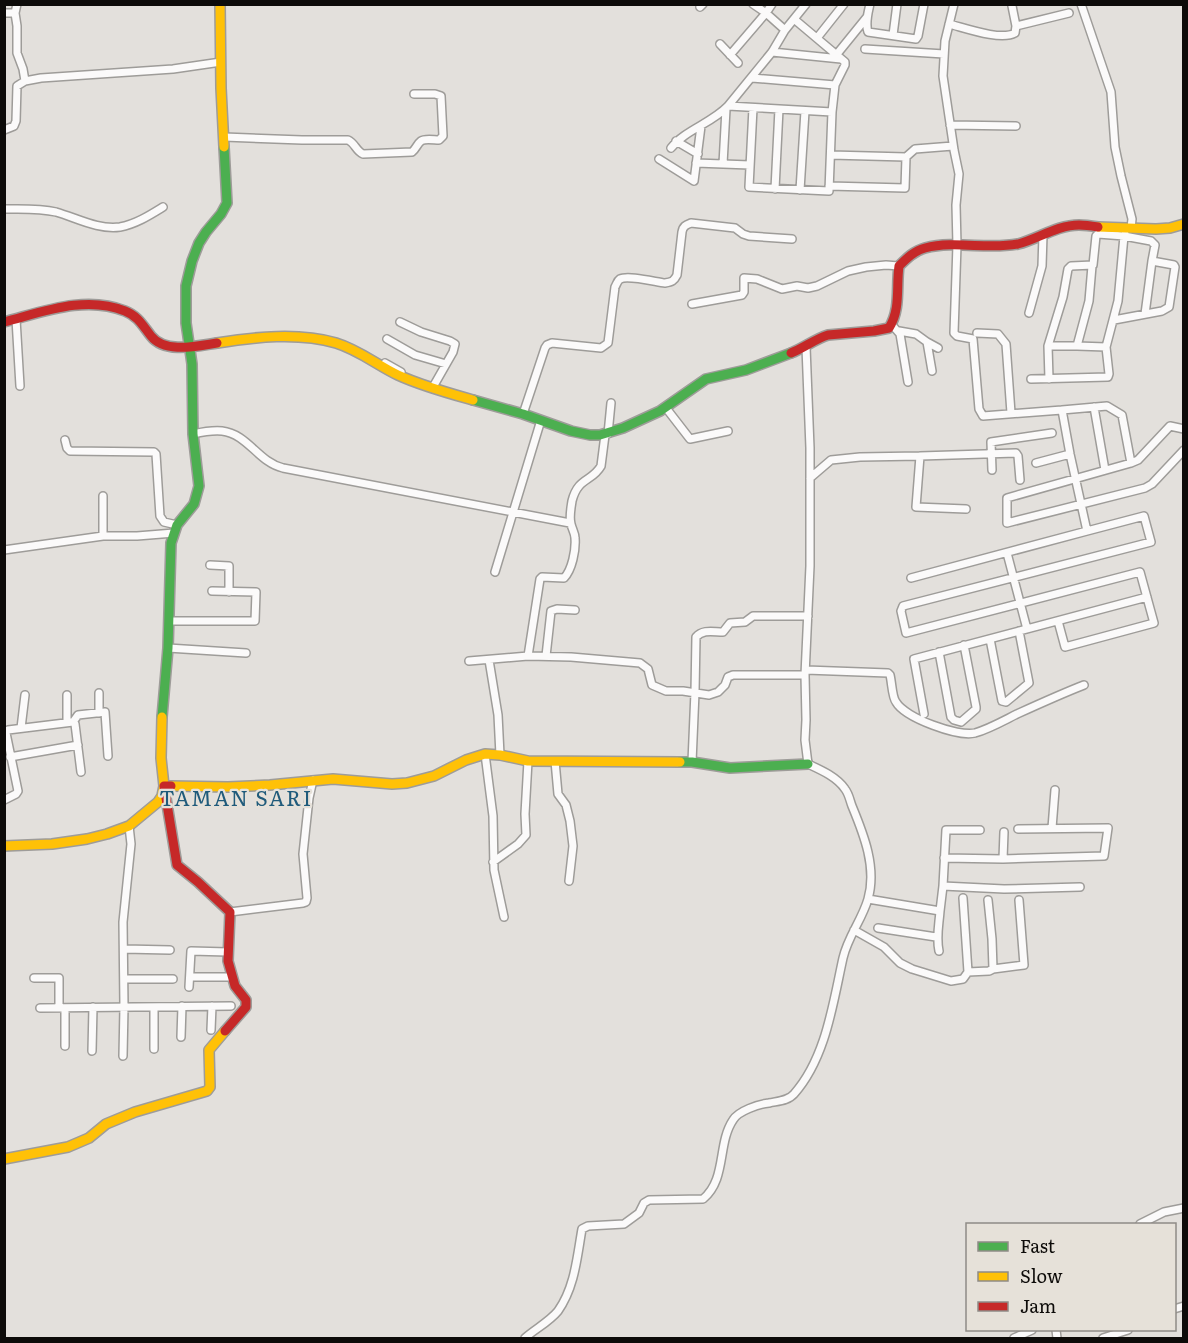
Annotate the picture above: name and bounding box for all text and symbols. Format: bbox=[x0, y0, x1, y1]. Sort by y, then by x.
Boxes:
district label: TAMAN SARI bbox=[159, 781, 313, 812]
legend bbox=[966, 1223, 1176, 1331]
text: Fast bbox=[1020, 1232, 1056, 1259]
text: Slow bbox=[1020, 1262, 1063, 1289]
text: Jam bbox=[1020, 1292, 1056, 1319]

